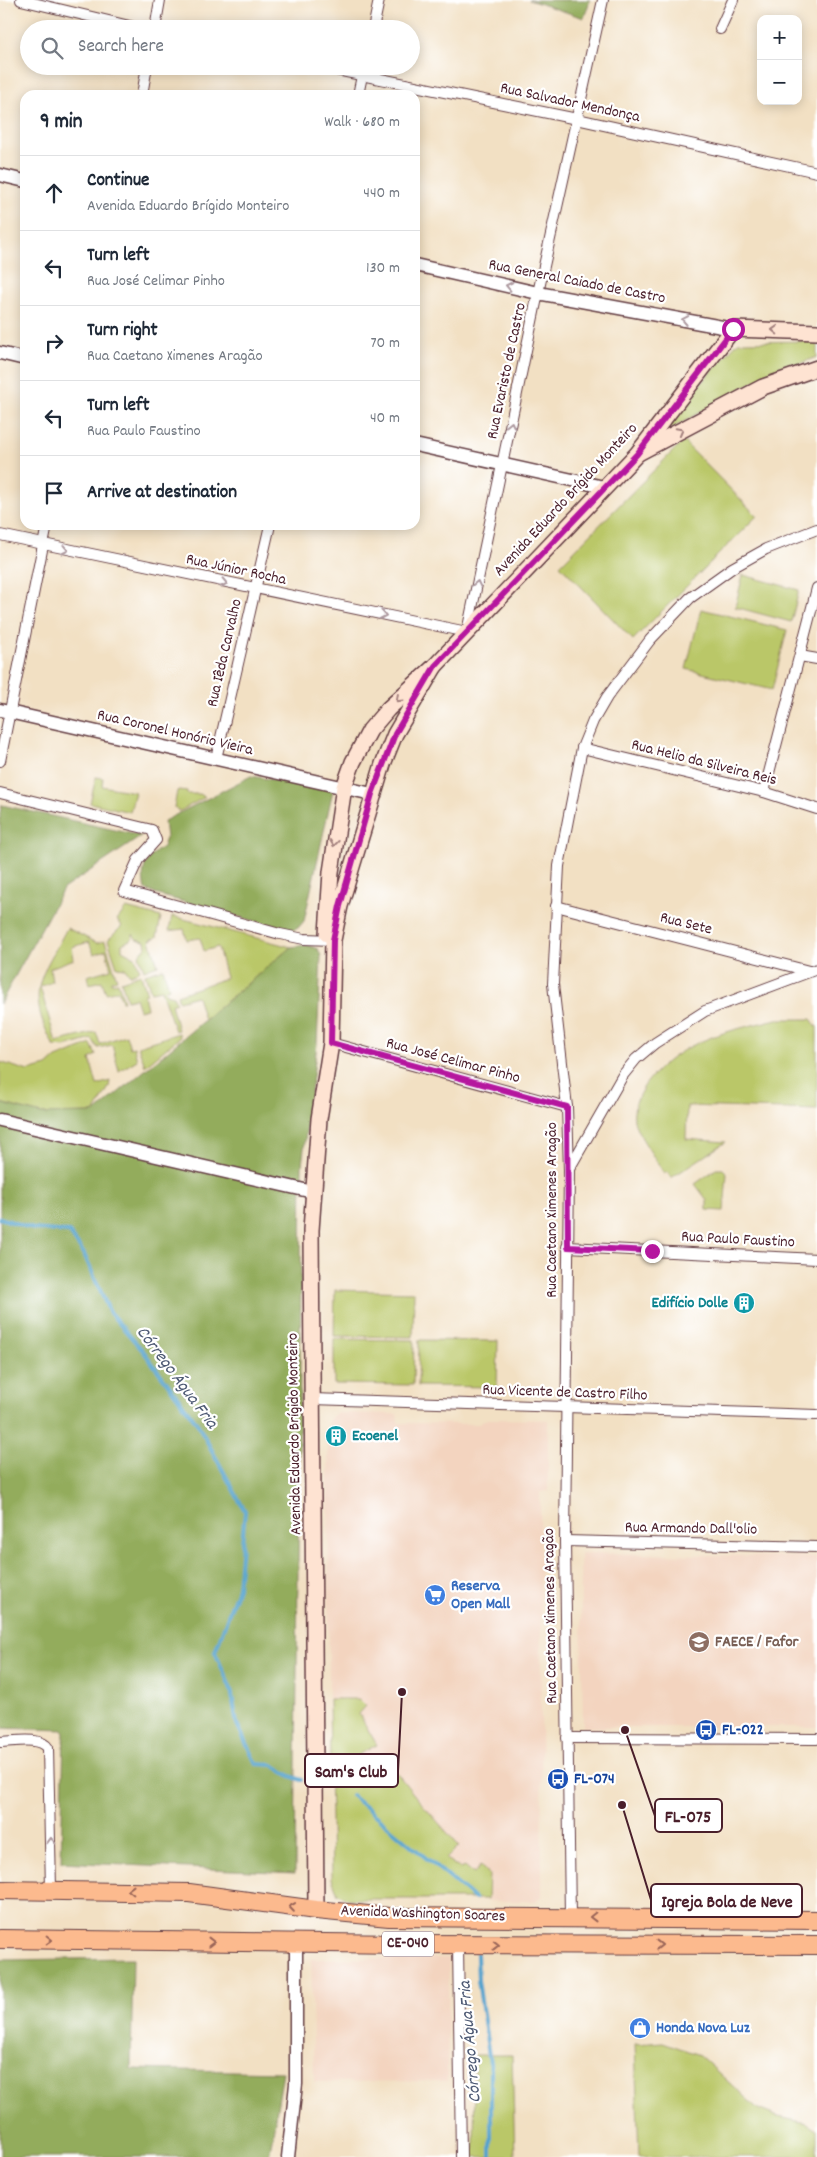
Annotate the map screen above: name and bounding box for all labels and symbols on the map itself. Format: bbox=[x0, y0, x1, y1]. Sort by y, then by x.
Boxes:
street label: Rua Salvador Mendonça bbox=[498, 77, 643, 129]
street label: Rua General Caiado de Castro bbox=[487, 254, 667, 310]
one-way arrow bbox=[504, 281, 513, 292]
street label: Rua Evaristo de Castro bbox=[481, 301, 533, 441]
one-way arrow bbox=[681, 316, 690, 326]
route start bbox=[722, 318, 745, 341]
one-way arrow bbox=[771, 325, 779, 336]
street label: Avenida Eduardo Brígido Monteiro bbox=[489, 418, 643, 582]
one-way arrow bbox=[505, 420, 516, 429]
one-way arrow bbox=[675, 427, 684, 437]
one-way arrow bbox=[60, 544, 69, 554]
street label: Rua Júnior Rocha bbox=[184, 548, 289, 592]
one-way arrow bbox=[219, 577, 228, 587]
one-way arrow bbox=[471, 579, 482, 588]
street label: Rua Iêda Carvalho bbox=[201, 597, 249, 709]
one-way arrow bbox=[379, 609, 387, 619]
one-way arrow bbox=[396, 693, 405, 702]
street label: Rua Coronel Honório Vieira bbox=[95, 704, 256, 762]
street label: Rua Helio da Silveira Reis bbox=[629, 734, 779, 792]
one-way arrow bbox=[330, 839, 340, 848]
street label: Rua Sete bbox=[658, 906, 714, 942]
street label: Rua José Celimar Pinho bbox=[383, 1032, 523, 1090]
street label: Rua Caetano Ximenes Aragão bbox=[541, 1122, 564, 1298]
street label: Rua Paulo Faustino bbox=[681, 1226, 795, 1254]
route end bbox=[641, 1240, 664, 1263]
building icon: Edifício Dolle bbox=[732, 1291, 756, 1315]
place label: Edifício Dolle bbox=[652, 1292, 728, 1315]
water label: Córrego Água Fria bbox=[129, 1322, 224, 1436]
street label: Avenida Eduardo Brígido Monteiro bbox=[282, 1333, 308, 1535]
street label: Rua Vicente de Castro Filho bbox=[482, 1379, 648, 1407]
building icon: Ecoenel bbox=[324, 1424, 348, 1448]
place label: Ecoenel bbox=[352, 1425, 398, 1448]
street label: Rua Armando Dall'olio bbox=[625, 1516, 757, 1542]
street label: Rua Caetano Ximenes Aragão bbox=[538, 1528, 564, 1704]
place label: Reserva Open Mall bbox=[451, 1575, 510, 1616]
supermarket icon: Reserva Open Mall bbox=[423, 1583, 447, 1607]
school or university icon: FAECE / Fafor bbox=[687, 1630, 711, 1654]
place label: FAECE / Fafor bbox=[715, 1631, 800, 1654]
bus stop icon: FL-022 bbox=[694, 1718, 718, 1742]
place label: FL-022 bbox=[722, 1719, 764, 1742]
callout: Sam's Club bbox=[305, 1754, 398, 1787]
text: Sam's Club bbox=[315, 1761, 388, 1786]
bus stop icon: FL-074 bbox=[546, 1767, 570, 1791]
place label: FL-074 bbox=[574, 1768, 615, 1791]
callout: FL-075 bbox=[655, 1799, 722, 1832]
text: FL-075 bbox=[665, 1806, 711, 1831]
one-way arrow bbox=[46, 1836, 56, 1844]
callout: Igreja Bola de Neve bbox=[651, 1884, 802, 1917]
one-way arrow bbox=[126, 1885, 134, 1895]
text: Igreja Bola de Neve bbox=[661, 1891, 793, 1916]
street label: Avenida Washington Soares bbox=[340, 1900, 506, 1928]
one-way arrow bbox=[288, 1902, 297, 1912]
one-way arrow bbox=[589, 1912, 597, 1922]
road number: CE-040 bbox=[382, 1932, 434, 1956]
one-way arrow bbox=[45, 1935, 53, 1945]
one-way arrow bbox=[208, 1937, 215, 1947]
one-way arrow bbox=[492, 1940, 500, 1950]
one-way arrow bbox=[655, 1940, 663, 1950]
water label: Córrego Água Fria bbox=[453, 1979, 489, 2104]
shop icon: Honda Nova Luz bbox=[628, 2016, 652, 2040]
place label: Honda Nova Luz bbox=[656, 2017, 751, 2040]

